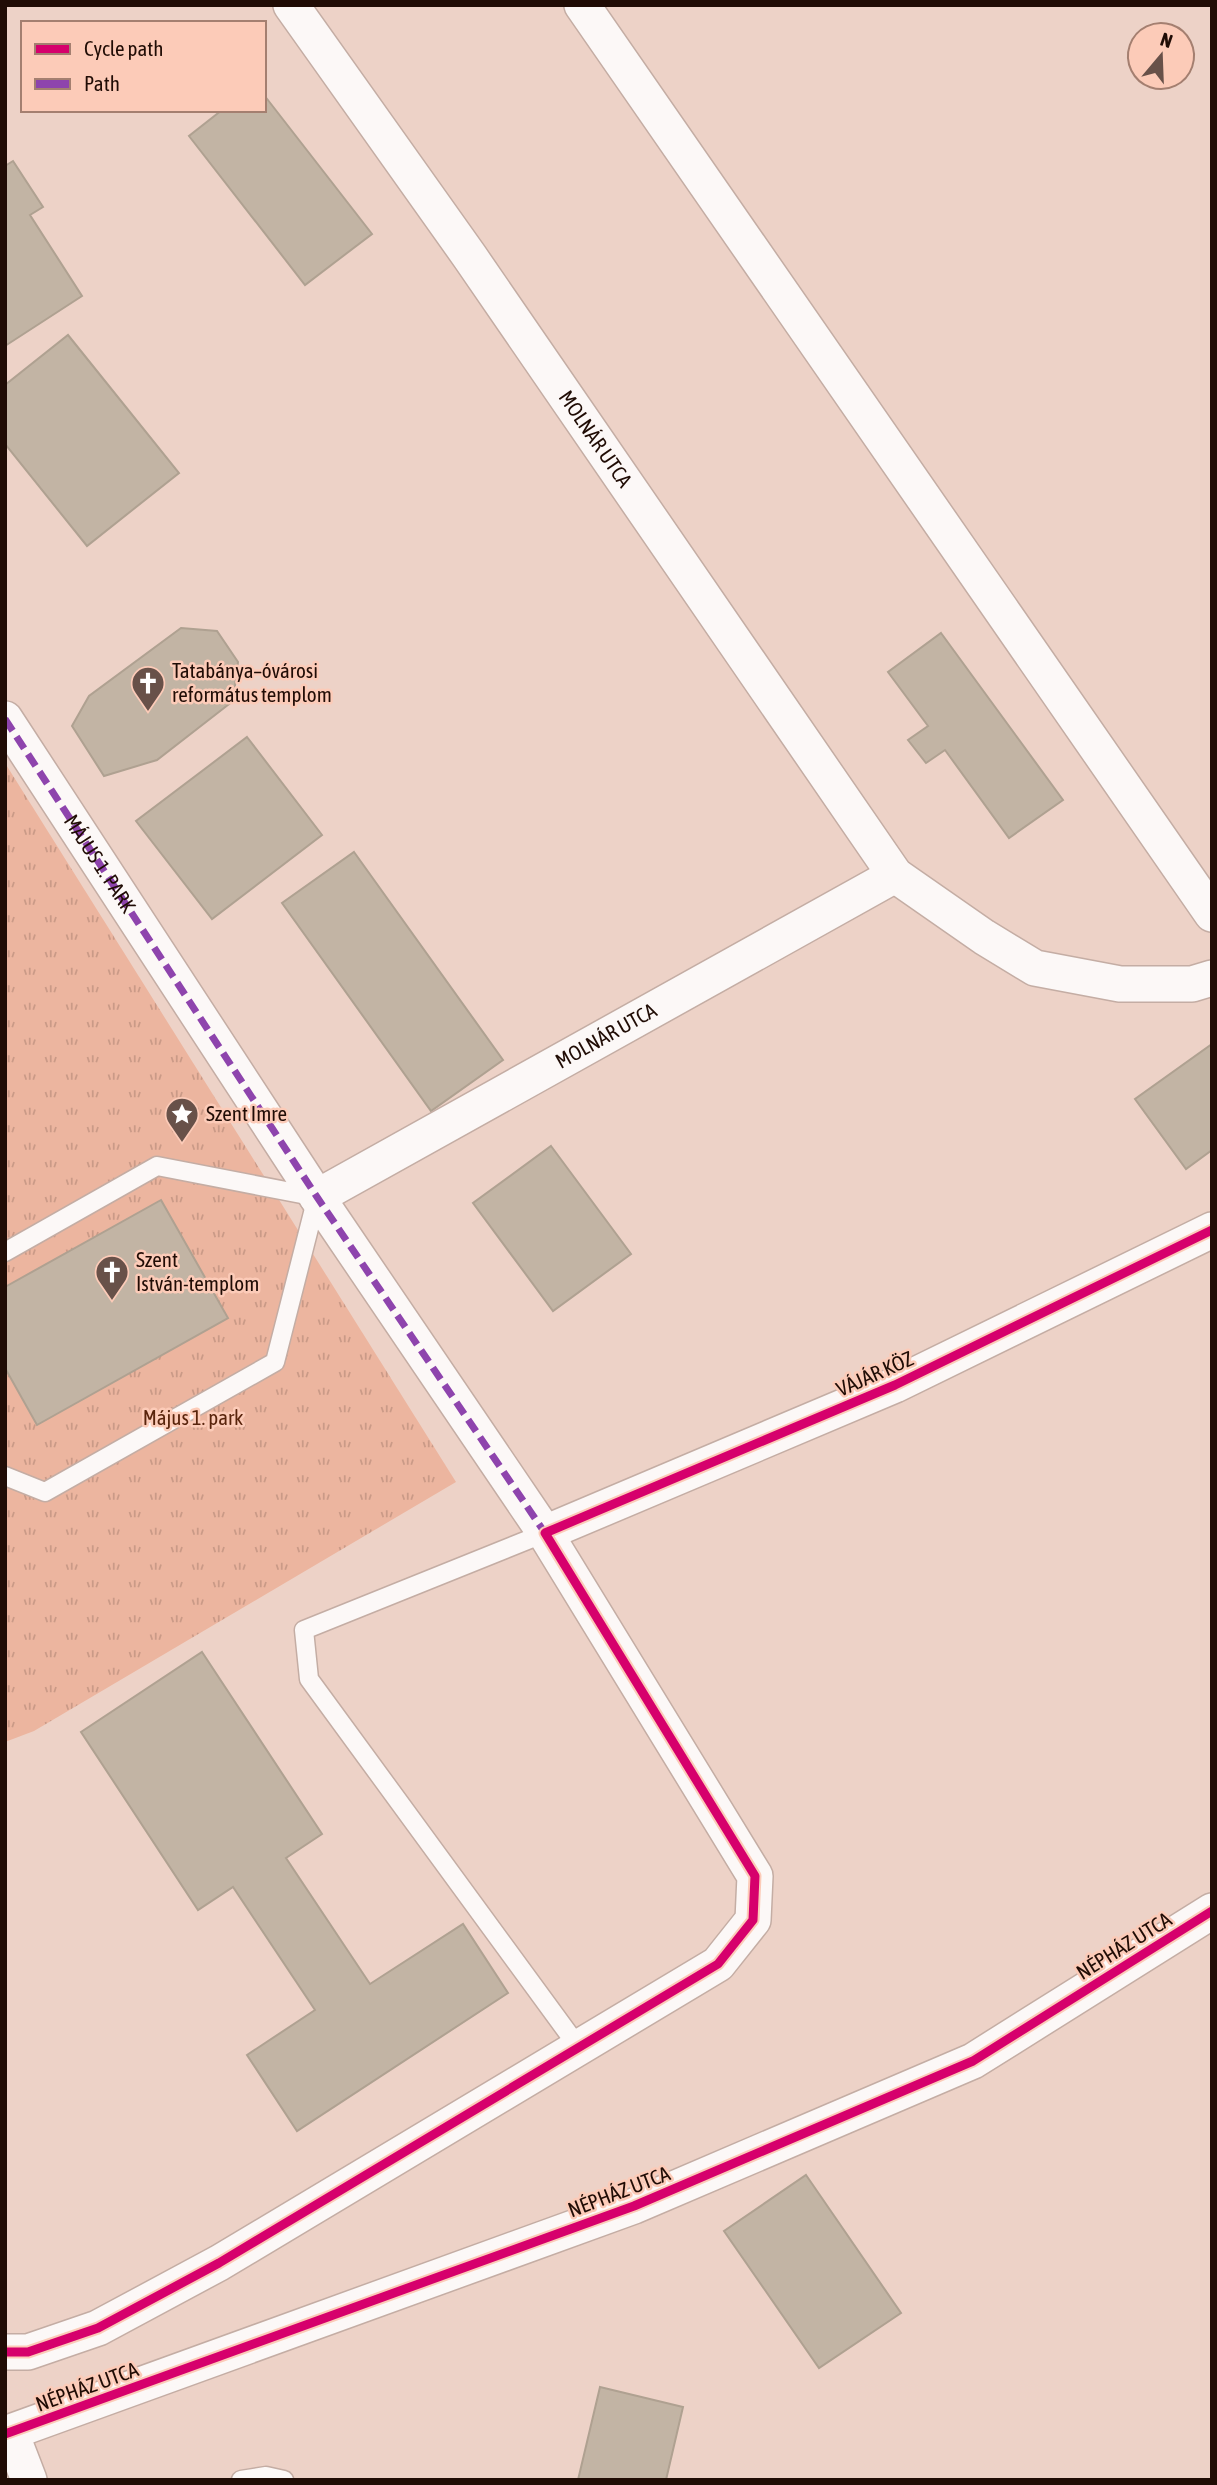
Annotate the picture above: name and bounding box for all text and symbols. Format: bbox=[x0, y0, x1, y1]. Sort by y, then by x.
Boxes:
legend bbox=[21, 21, 266, 112]
north arrow bbox=[1126, 21, 1196, 91]
text: N bbox=[1158, 28, 1175, 52]
text: Cycle path bbox=[84, 36, 163, 60]
text: Path bbox=[84, 71, 120, 95]
street label: MOLNÁR UTCA bbox=[555, 386, 638, 492]
place label: Tatabánya–óvárosi református templom bbox=[172, 658, 332, 706]
church icon: Tatabánya–óvárosi református templom bbox=[129, 664, 167, 713]
street label: MÁJUS 1. PARK bbox=[60, 810, 142, 917]
street label: MOLNÁR UTCA bbox=[551, 997, 661, 1073]
place icon: Szent Imre bbox=[163, 1095, 201, 1144]
place label: Szent Imre bbox=[206, 1101, 287, 1125]
place label: Szent István-templom bbox=[136, 1247, 259, 1295]
church icon: Szent István-templom bbox=[93, 1253, 131, 1302]
street label: VÁJÁR KÖZ bbox=[832, 1346, 917, 1401]
park label: Május 1. park bbox=[143, 1405, 243, 1429]
street label: NÉPHÁZ UTCA bbox=[1072, 1906, 1176, 1984]
street label: NÉPHÁZ UTCA bbox=[564, 2160, 674, 2222]
street label: NÉPHÁZ UTCA bbox=[32, 2356, 142, 2416]

